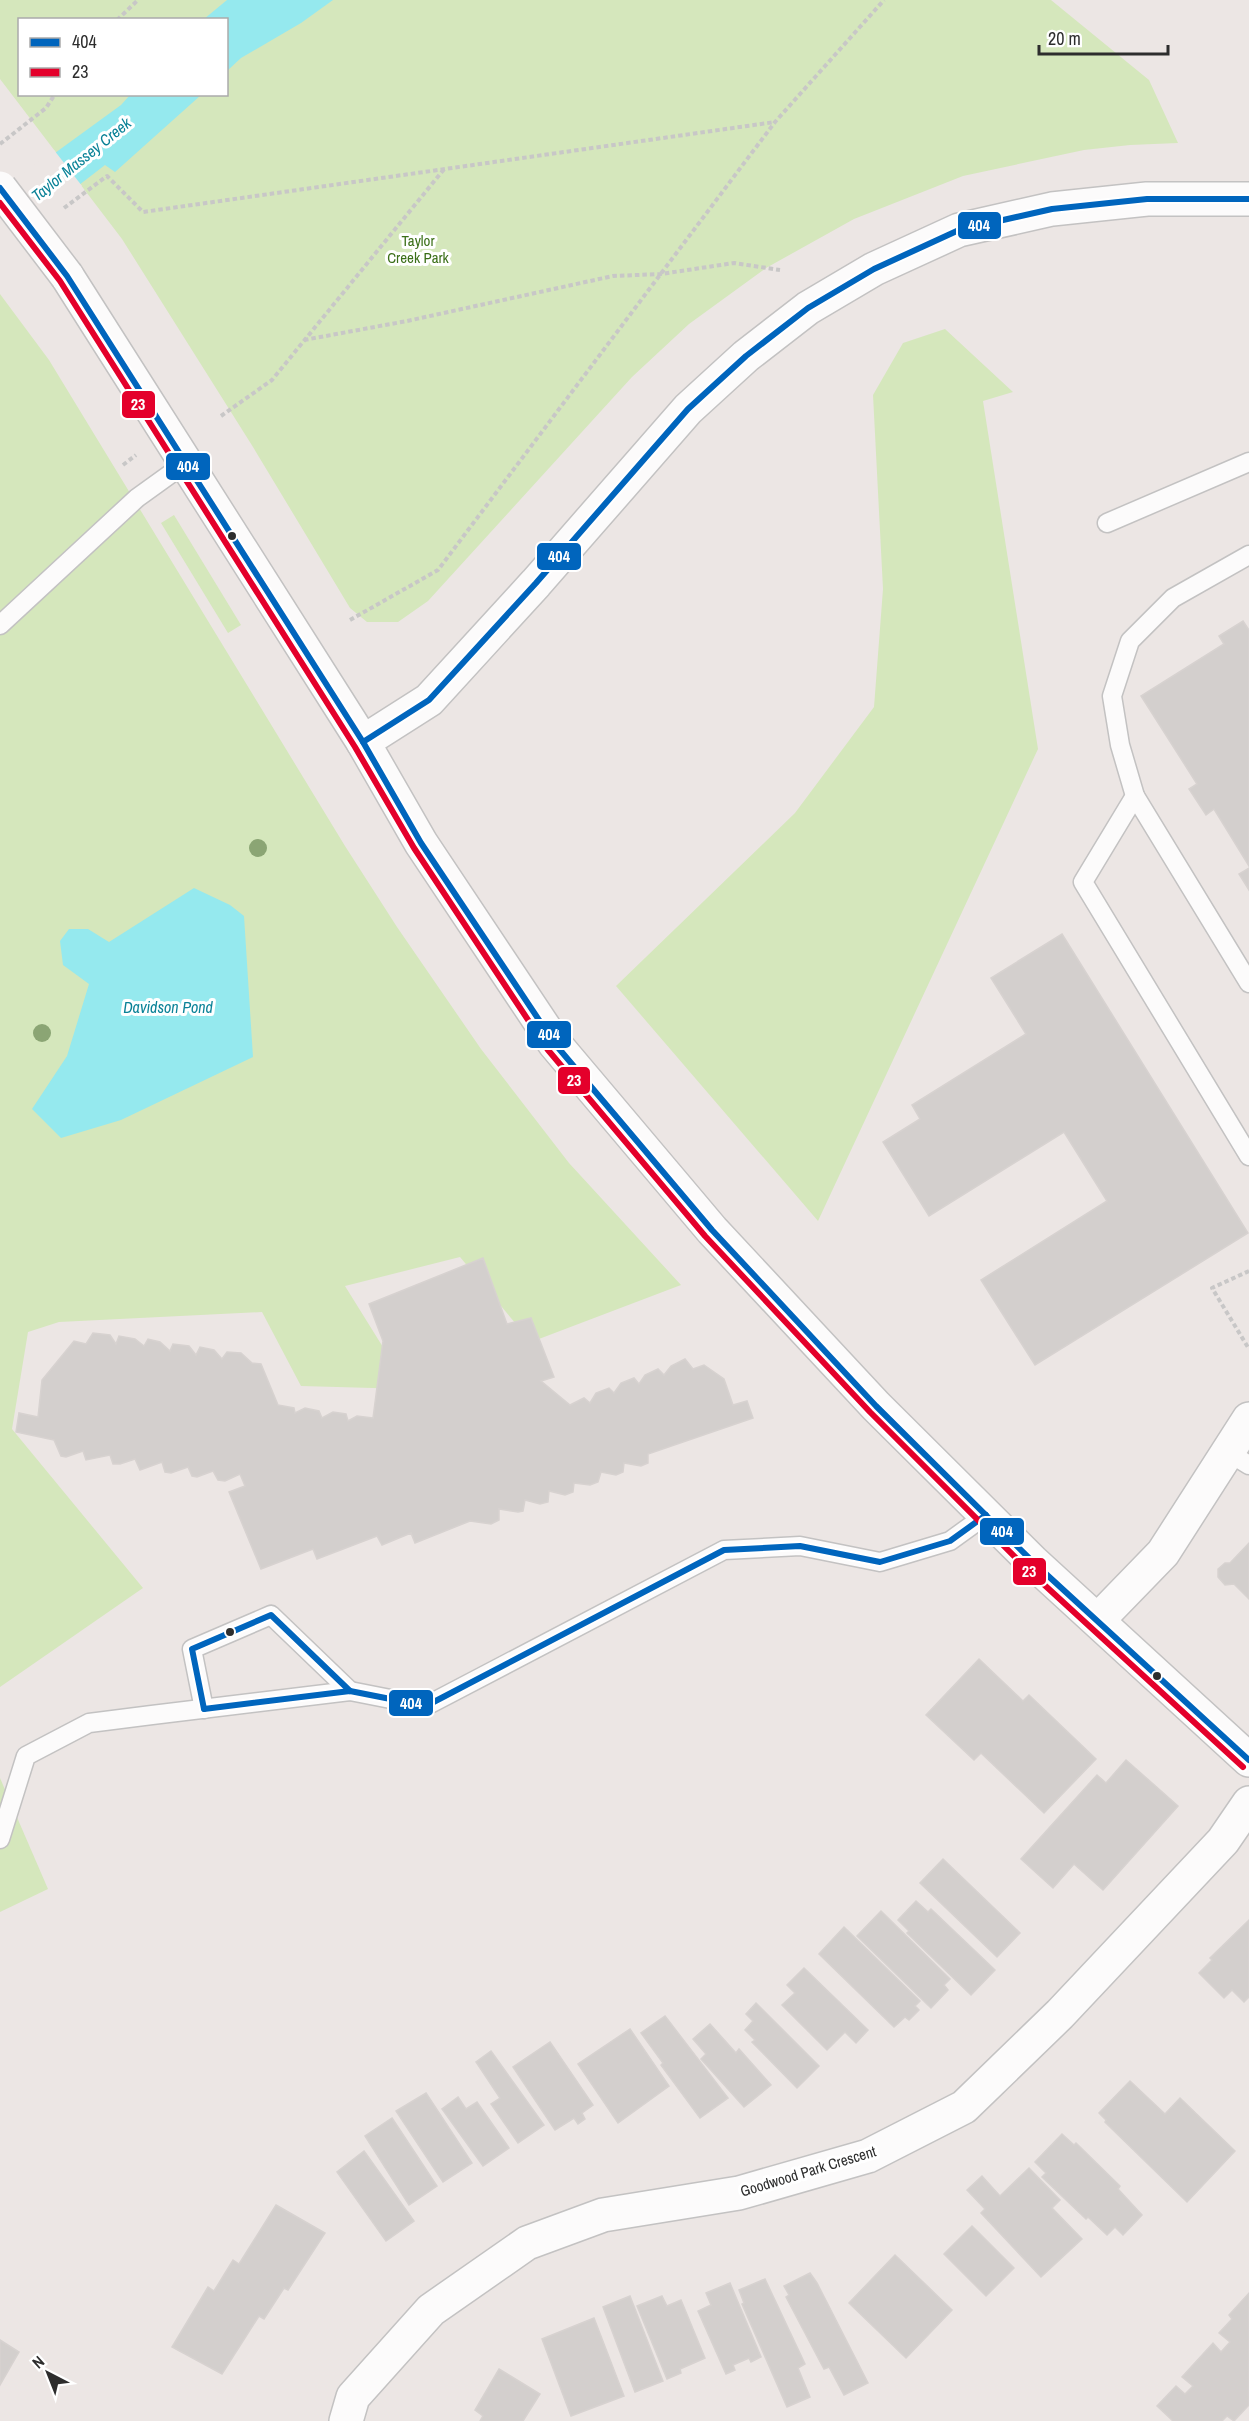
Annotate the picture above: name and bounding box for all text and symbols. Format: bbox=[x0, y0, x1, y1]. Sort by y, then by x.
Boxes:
legend bbox=[18, 18, 228, 96]
scale bar bbox=[1039, 18, 1168, 56]
text: 20 m bbox=[1048, 26, 1081, 51]
text: 404 bbox=[72, 29, 97, 54]
text: 23 bbox=[72, 59, 88, 84]
water label: Taylor Massey Creek bbox=[27, 112, 136, 206]
line badge: 404 bbox=[957, 211, 1002, 240]
text: 404 bbox=[968, 214, 991, 236]
park label: Taylor Creek Park bbox=[387, 230, 450, 268]
line badge: 23 bbox=[121, 390, 156, 419]
text: 23 bbox=[131, 393, 145, 415]
line badge: 404 bbox=[165, 452, 211, 481]
text: 404 bbox=[177, 455, 200, 477]
unlabelled marker bbox=[226, 530, 238, 542]
line badge: 404 bbox=[536, 542, 582, 571]
text: 404 bbox=[548, 545, 571, 567]
water label: Davidson Pond bbox=[123, 996, 214, 1018]
line badge: 404 bbox=[526, 1020, 572, 1049]
text: 404 bbox=[538, 1023, 561, 1045]
line badge: 23 bbox=[557, 1066, 591, 1095]
text: 23 bbox=[567, 1069, 581, 1091]
line badge: 404 bbox=[979, 1517, 1025, 1546]
text: 404 bbox=[991, 1520, 1014, 1542]
line badge: 23 bbox=[1012, 1557, 1047, 1586]
text: 23 bbox=[1022, 1560, 1036, 1582]
unlabelled marker bbox=[224, 1626, 236, 1638]
unlabelled marker bbox=[1151, 1670, 1163, 1682]
line badge: 404 bbox=[388, 1689, 434, 1717]
text: 404 bbox=[400, 1692, 423, 1714]
street label: Goodwood Park Crescent bbox=[738, 2140, 879, 2202]
north arrow bbox=[18, 2343, 78, 2403]
text: N bbox=[27, 2351, 49, 2373]

